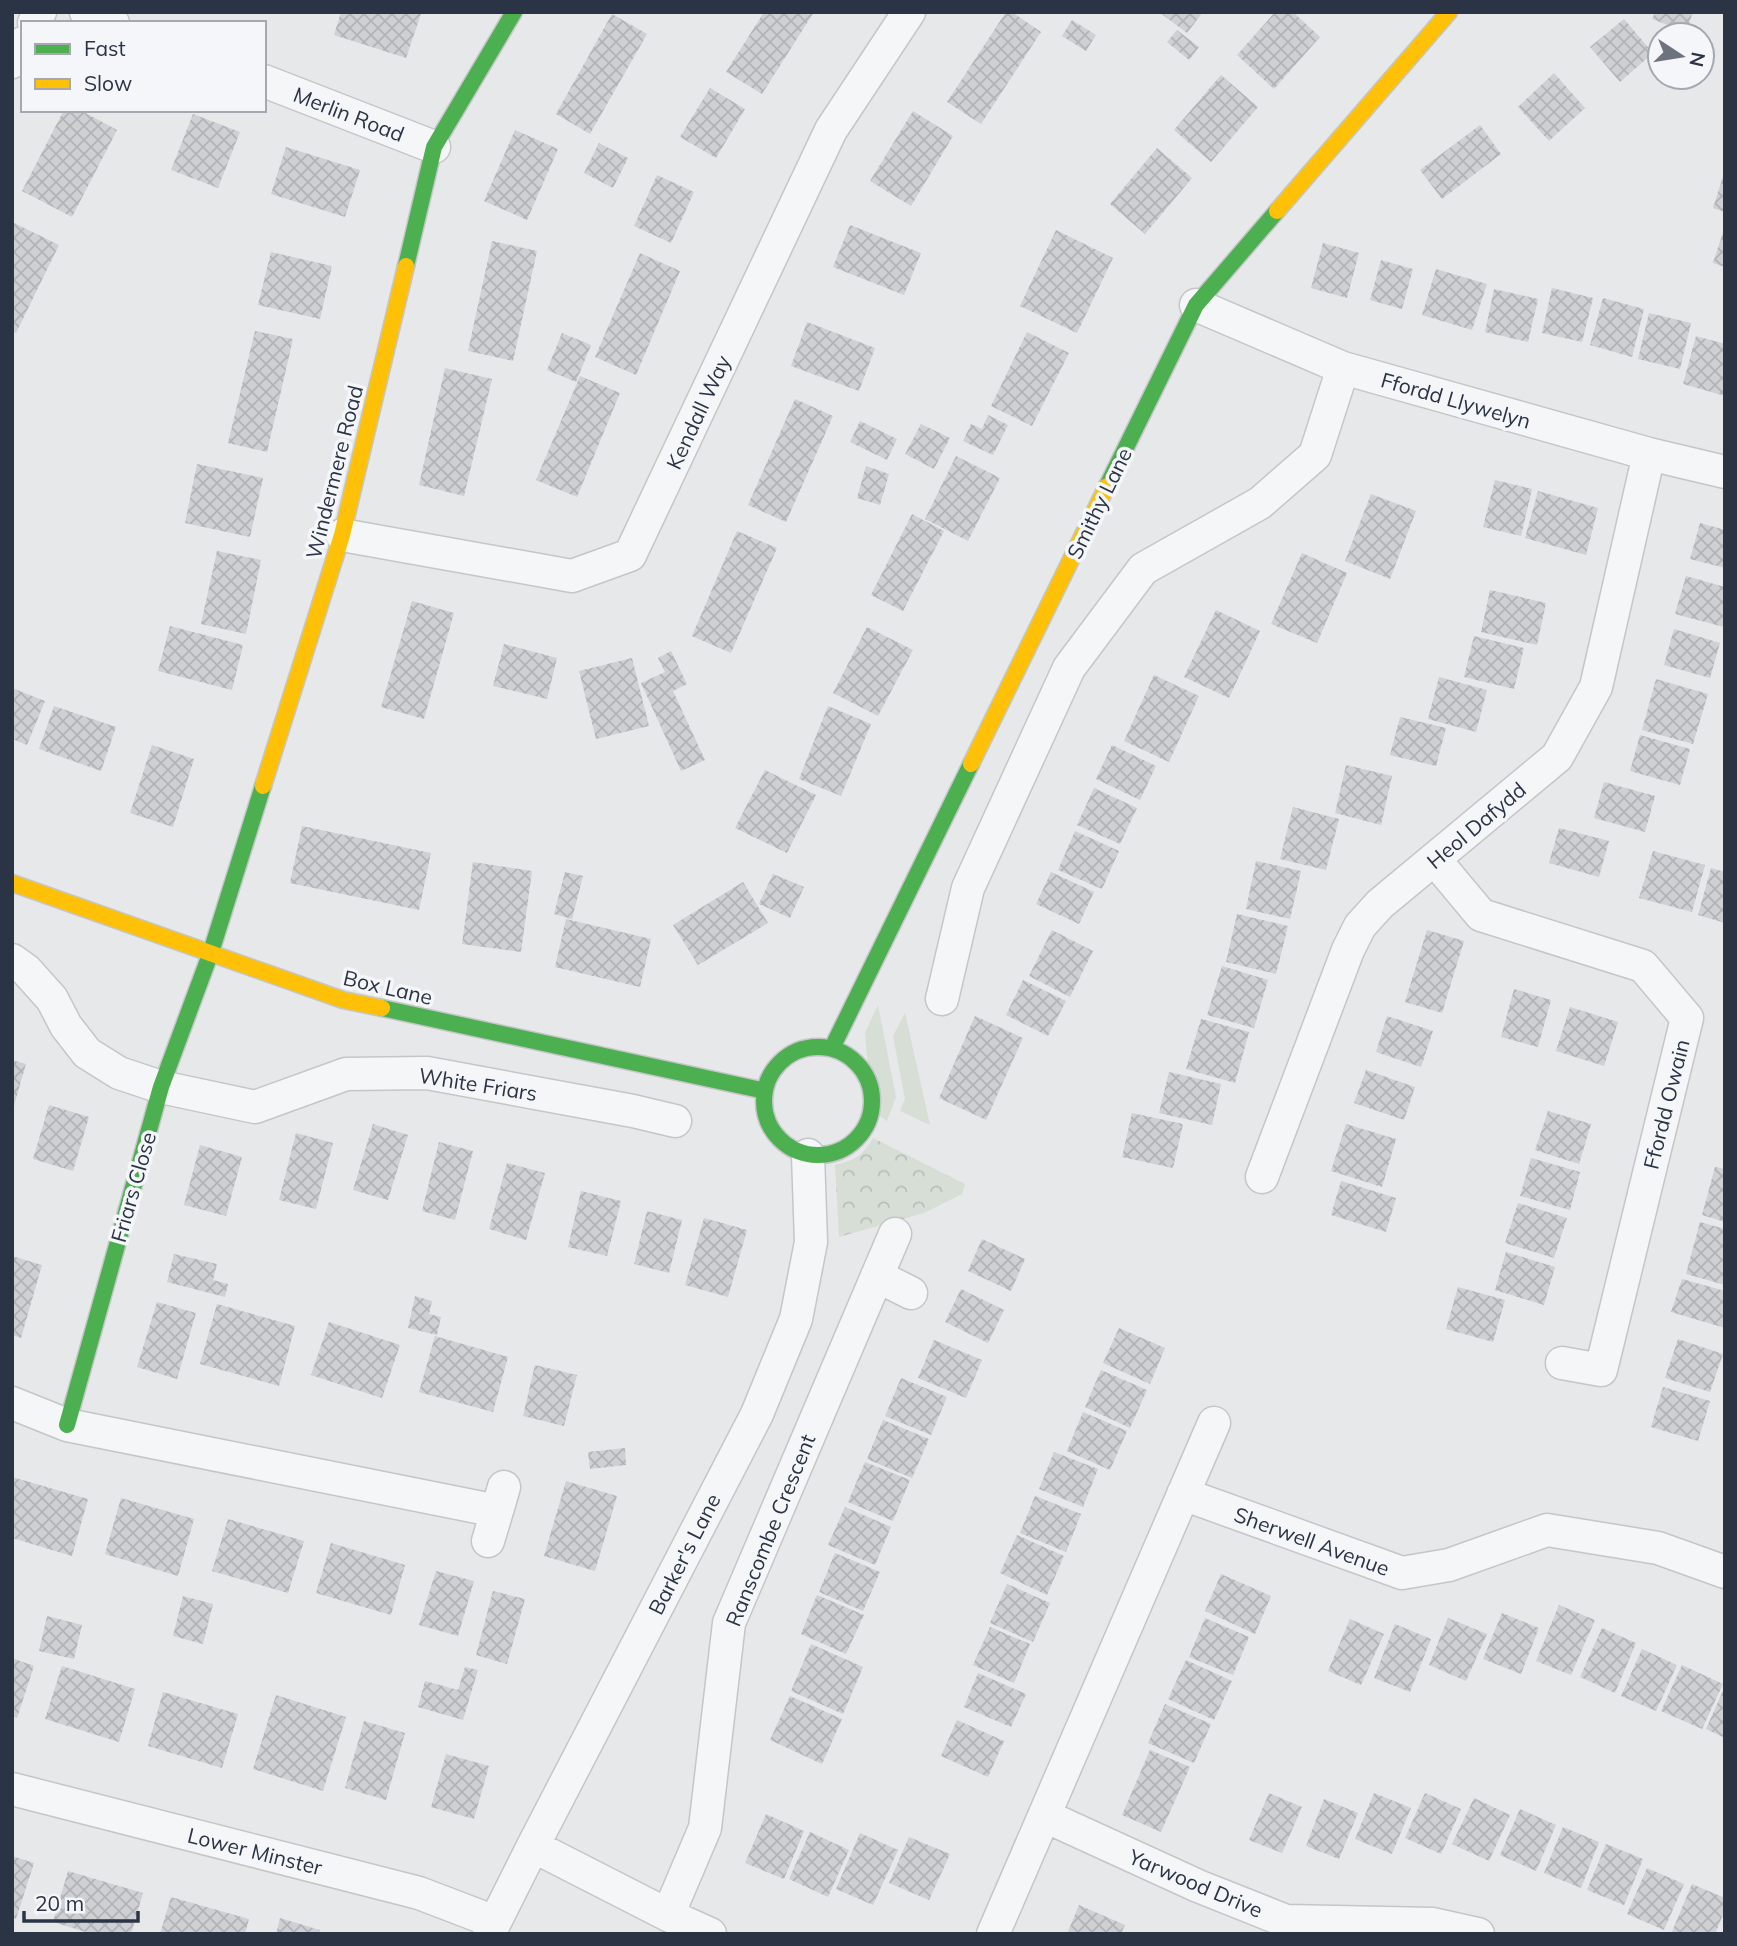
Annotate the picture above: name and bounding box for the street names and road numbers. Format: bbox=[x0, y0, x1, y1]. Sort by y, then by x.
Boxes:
street label: Merlin Road bbox=[290, 81, 408, 147]
street label: Kendall Way bbox=[660, 351, 736, 473]
street label: Ffordd Llywelyn bbox=[1378, 366, 1534, 434]
street label: Windermere Road bbox=[300, 382, 368, 562]
street label: Smithy Lane bbox=[1061, 443, 1137, 563]
street label: Heol Dafydd bbox=[1421, 776, 1531, 874]
street label: Box Lane bbox=[341, 964, 435, 1010]
street label: Ffordd Owain bbox=[1637, 1036, 1695, 1172]
street label: White Friars bbox=[417, 1062, 539, 1106]
street label: Friars Close bbox=[105, 1129, 161, 1245]
street label: Ranscombe Crescent bbox=[720, 1430, 820, 1630]
street label: Barker's Lane bbox=[642, 1489, 726, 1619]
street label: Sherwell Avenue bbox=[1231, 1501, 1393, 1581]
street label: Lower Minster bbox=[185, 1822, 325, 1880]
street label: Yarwood Drive bbox=[1124, 1843, 1267, 1923]

